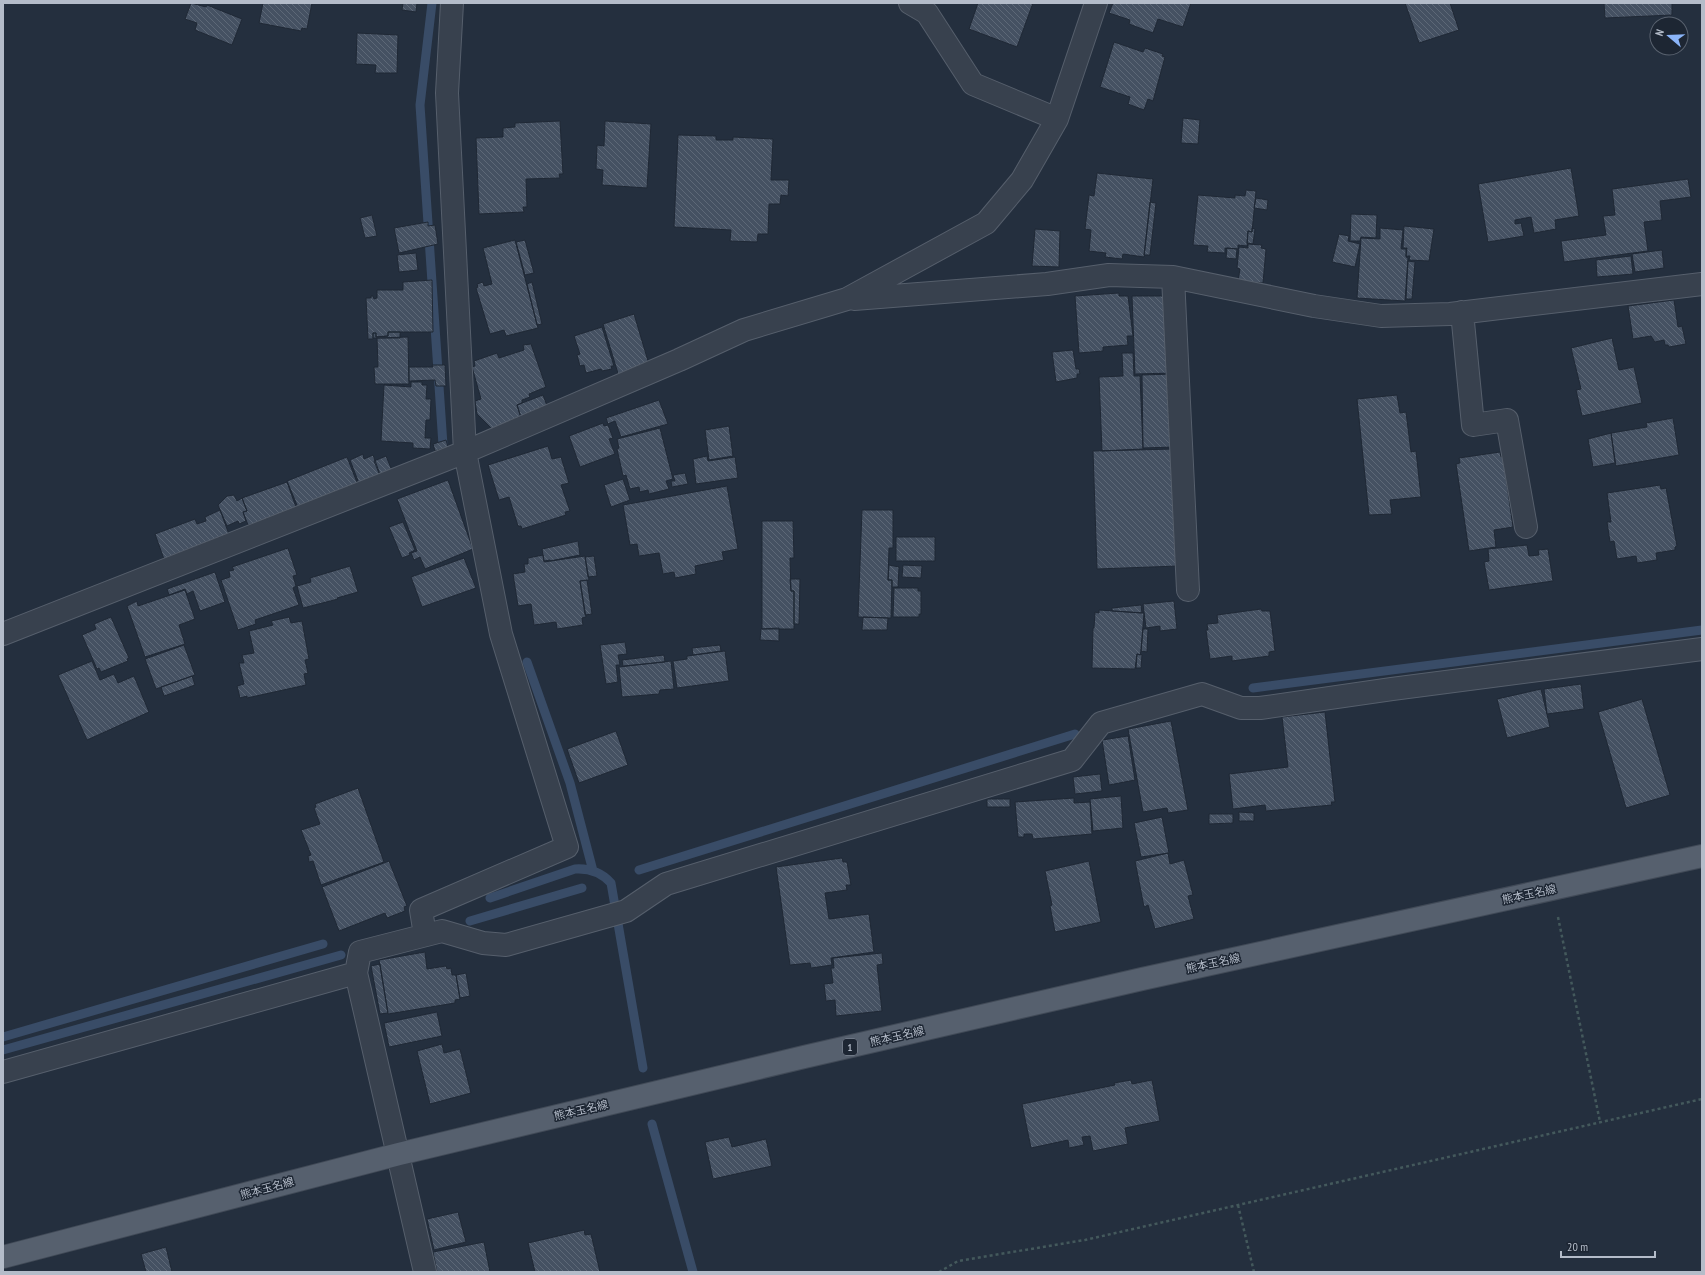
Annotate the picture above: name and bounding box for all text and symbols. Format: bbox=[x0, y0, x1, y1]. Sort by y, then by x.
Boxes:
north arrow bbox=[1649, 16, 1689, 56]
text: N bbox=[1652, 28, 1667, 38]
street label: 熊本玉名線 bbox=[1501, 881, 1557, 907]
street label: 熊本玉名線 bbox=[1185, 950, 1241, 976]
street label: 熊本玉名線 bbox=[869, 1023, 925, 1049]
road number: 1 bbox=[843, 1039, 857, 1055]
street label: 熊本玉名線 bbox=[553, 1097, 609, 1123]
street label: 熊本玉名線 bbox=[239, 1174, 295, 1202]
scale bar bbox=[1561, 1233, 1655, 1259]
text: 20 m bbox=[1567, 1239, 1588, 1254]

